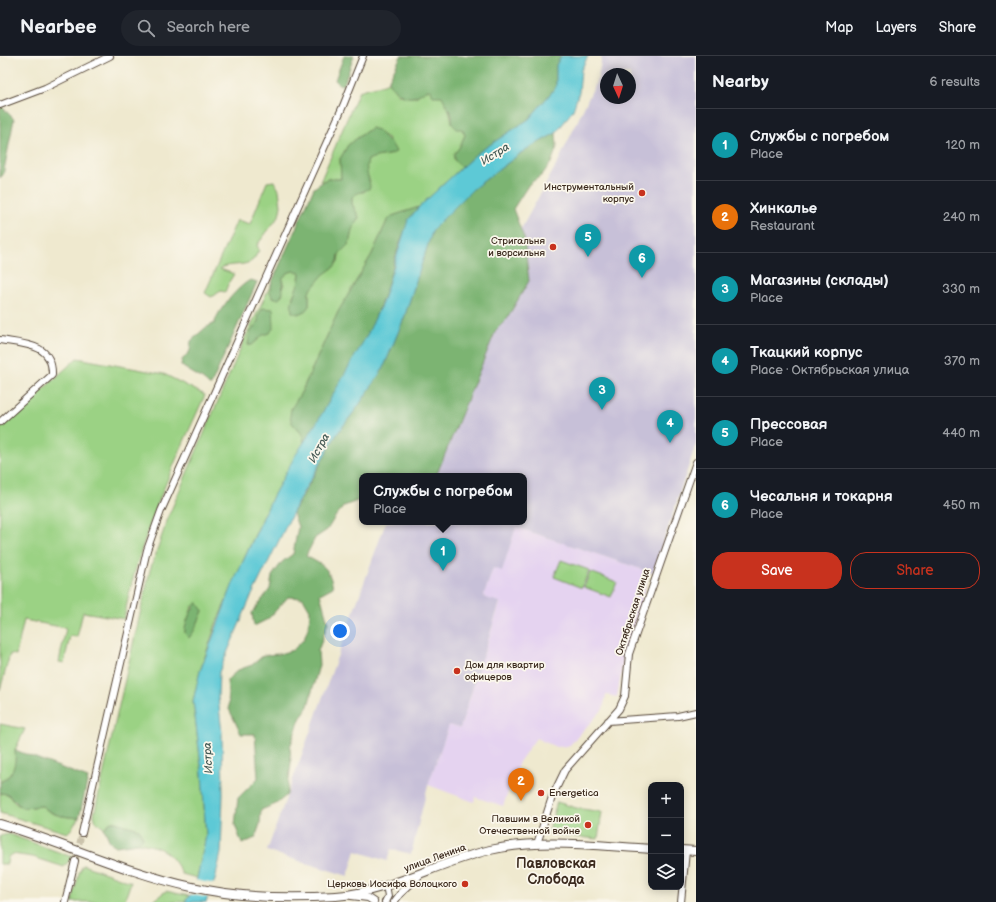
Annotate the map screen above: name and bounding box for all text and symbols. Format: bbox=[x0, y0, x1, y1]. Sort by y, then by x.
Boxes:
search box bbox=[121, 10, 401, 46]
text: Nearbee bbox=[20, 16, 97, 39]
icon: search bbox=[135, 17, 157, 39]
text: Search here bbox=[167, 18, 250, 37]
text: Map bbox=[825, 19, 853, 36]
text: Layers bbox=[875, 19, 917, 36]
text: Share bbox=[939, 19, 976, 36]
north arrow bbox=[600, 68, 636, 104]
text: Nearby bbox=[712, 72, 769, 92]
text: 6 results bbox=[930, 74, 980, 90]
text: Службы с погребом bbox=[750, 127, 889, 146]
text: 1 bbox=[722, 137, 728, 153]
text: 120 m bbox=[945, 137, 980, 153]
water label: Истра bbox=[478, 140, 512, 168]
text: Place bbox=[750, 146, 783, 162]
place label: Инструментальный корпус bbox=[544, 181, 634, 205]
marker: Инструментальный корпус bbox=[637, 188, 647, 198]
text: Хинкалье bbox=[750, 199, 817, 218]
text: 2 bbox=[721, 209, 729, 225]
text: 240 m bbox=[943, 209, 980, 225]
text: Restaurant bbox=[750, 218, 815, 234]
pin: 5 bbox=[575, 224, 601, 257]
place label: Стригальня и ворсильня bbox=[488, 235, 545, 259]
marker: Стригальня и ворсильня bbox=[548, 242, 558, 252]
pin: 6 bbox=[629, 245, 655, 278]
text: Магазины (склады) bbox=[750, 271, 889, 290]
text: 3 bbox=[721, 281, 729, 297]
text: 330 m bbox=[942, 281, 980, 297]
text: Place bbox=[750, 290, 783, 306]
text: Ткацкий корпус bbox=[750, 343, 863, 362]
text: 4 bbox=[721, 353, 729, 369]
text: 370 m bbox=[944, 353, 980, 369]
text: Place · Октябрьская улица bbox=[750, 362, 909, 378]
pin: 3 bbox=[589, 377, 615, 410]
pin: 4 bbox=[657, 410, 683, 443]
text: Прессовая bbox=[750, 415, 828, 434]
text: 5 bbox=[721, 425, 729, 441]
text: 440 m bbox=[942, 425, 980, 441]
water label: Истра bbox=[306, 431, 333, 465]
text: Place bbox=[750, 434, 783, 450]
popup bbox=[359, 473, 527, 525]
text: Службы с погребом bbox=[373, 482, 513, 501]
text: Чесальня и токарня bbox=[750, 487, 893, 506]
text: 6 bbox=[721, 497, 729, 513]
text: 450 m bbox=[943, 497, 980, 513]
text: Place bbox=[373, 501, 406, 517]
text: Place bbox=[750, 506, 783, 522]
pin: 1 bbox=[430, 538, 456, 571]
button: Save bbox=[712, 552, 842, 589]
button: Share bbox=[850, 552, 980, 589]
street label: Октябрьская улица bbox=[613, 567, 653, 657]
your location bbox=[330, 621, 350, 641]
place label: Дом для квартир офицеров bbox=[465, 659, 545, 683]
marker: Дом для квартир офицеров bbox=[452, 666, 462, 676]
water label: Истра bbox=[201, 742, 215, 774]
pin: 2 bbox=[508, 768, 534, 801]
map controls bbox=[648, 782, 684, 890]
button: + bbox=[648, 782, 684, 818]
place label: Energetica bbox=[549, 787, 599, 799]
marker: Energetica bbox=[536, 788, 546, 798]
place label: Павшим в Великой Отечественной войне bbox=[479, 813, 580, 837]
button: − bbox=[648, 818, 684, 854]
marker: Павшим в Великой Отечественной войне bbox=[583, 820, 593, 830]
street label: улица Ленина bbox=[402, 841, 468, 875]
button: layers bbox=[648, 854, 684, 890]
district label: Павловская Слобода bbox=[516, 855, 596, 888]
place label: Церковь Иосифа Волоцкого bbox=[327, 878, 457, 890]
marker: Церковь Иосифа Волоцкого bbox=[460, 879, 470, 889]

